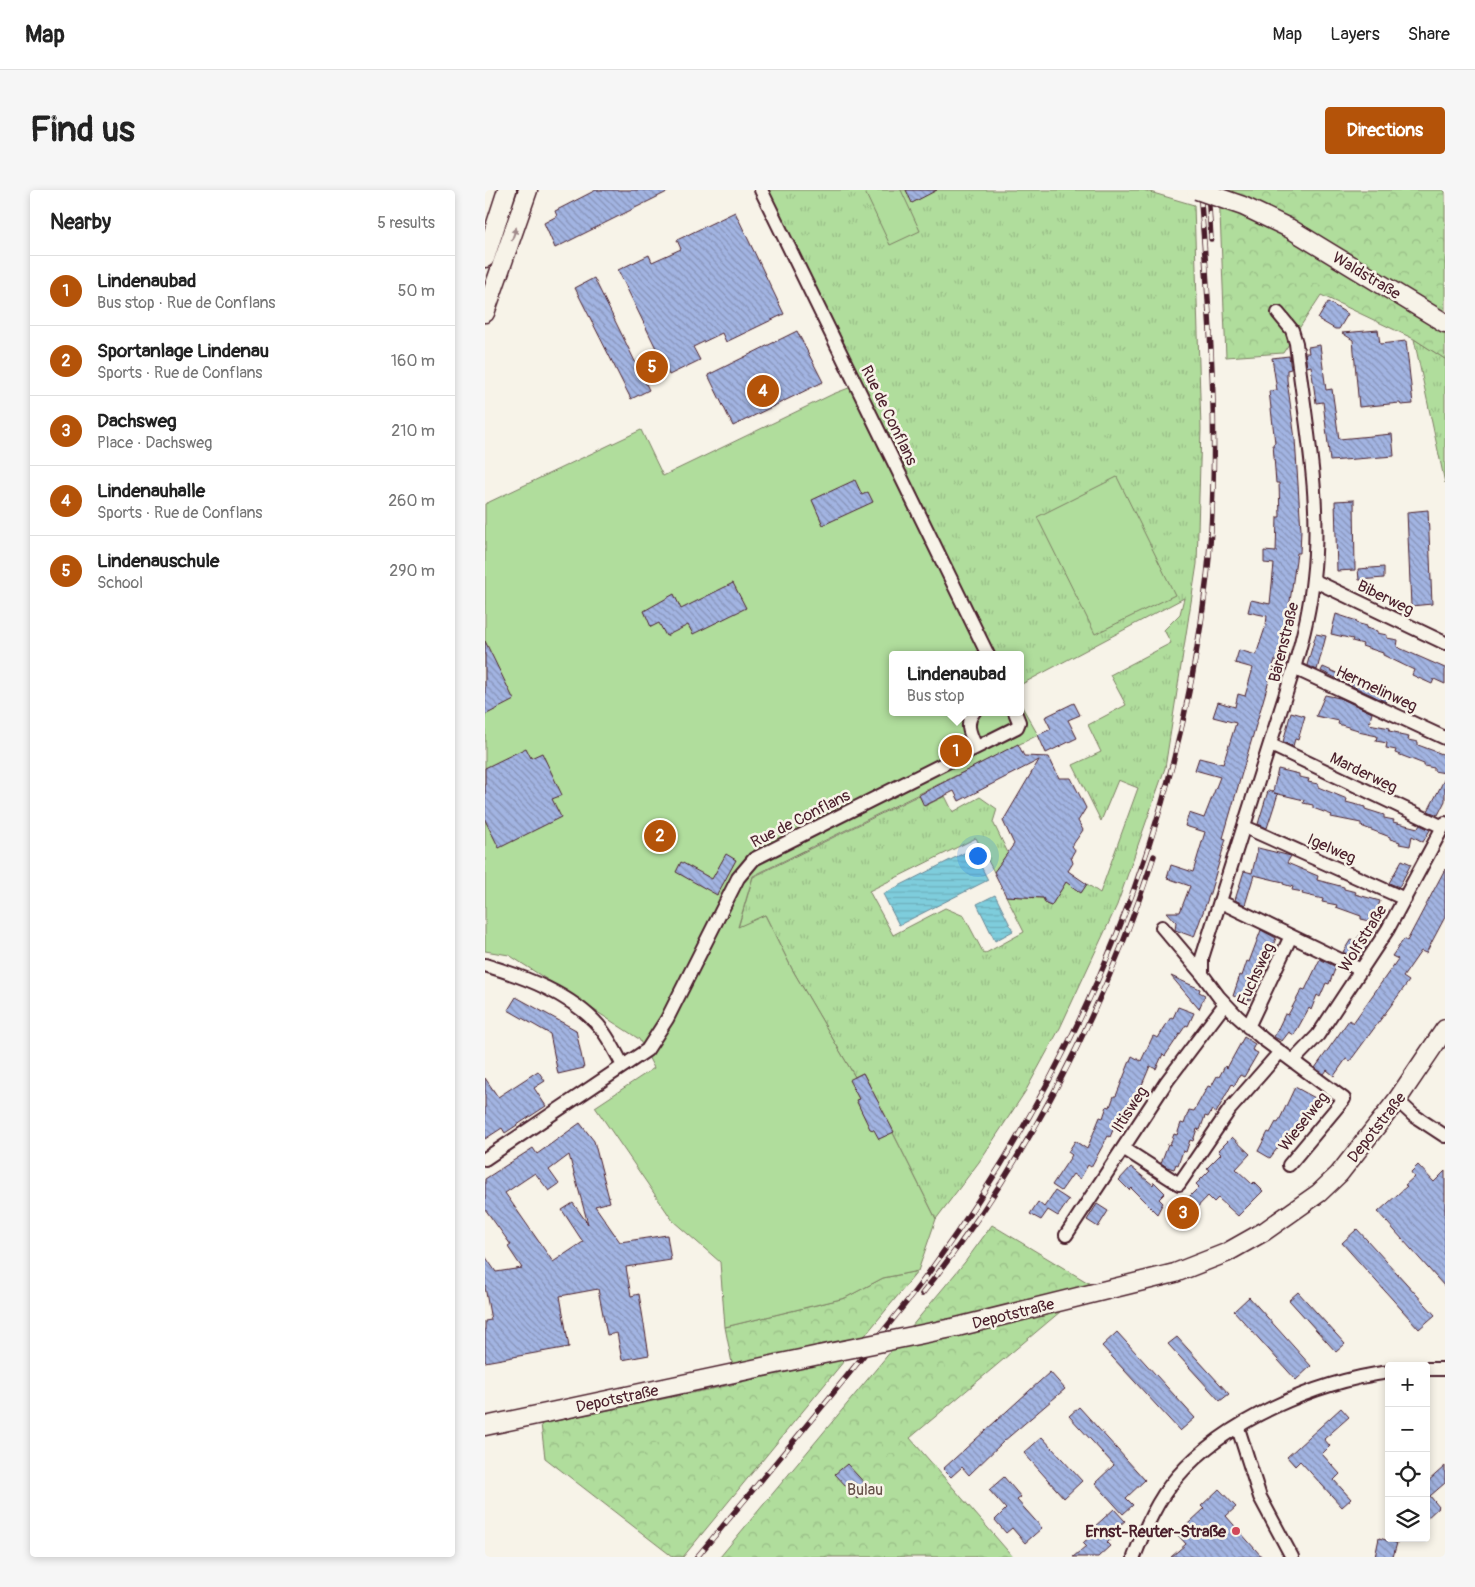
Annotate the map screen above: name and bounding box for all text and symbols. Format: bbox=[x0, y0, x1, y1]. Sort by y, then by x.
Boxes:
text: Map bbox=[25, 20, 65, 49]
text: Map bbox=[1273, 23, 1302, 46]
text: Layers bbox=[1330, 23, 1380, 46]
text: Share bbox=[1408, 23, 1450, 46]
button: Directions bbox=[1325, 107, 1445, 154]
text: Find us bbox=[30, 108, 135, 152]
text: Nearby bbox=[50, 209, 111, 236]
text: 5 results bbox=[377, 213, 435, 233]
one-way arrow bbox=[511, 226, 518, 241]
street label: Waldstraße bbox=[1329, 248, 1404, 304]
text: Lindenaubad bbox=[97, 269, 196, 293]
text: 1 bbox=[63, 281, 69, 301]
text: 50 m bbox=[398, 281, 435, 301]
text: Bus stop · Rue de Conflans bbox=[97, 293, 275, 313]
text: Sportanlage Lindenau bbox=[97, 339, 269, 363]
pin: 5 bbox=[636, 348, 668, 386]
text: 2 bbox=[62, 351, 70, 371]
text: 160 m bbox=[391, 351, 435, 371]
street label: Rue de Conflans bbox=[856, 362, 922, 469]
text: Sports · Rue de Conflans bbox=[97, 363, 262, 383]
pin: 4 bbox=[747, 372, 779, 410]
text: Dachsweg bbox=[97, 409, 177, 433]
text: 3 bbox=[62, 421, 70, 441]
text: 210 m bbox=[391, 421, 435, 441]
text: Place · Dachsweg bbox=[97, 433, 212, 453]
text: Lindenauhalle bbox=[97, 479, 205, 503]
text: 4 bbox=[61, 491, 71, 511]
text: 260 m bbox=[388, 491, 435, 511]
text: Sports · Rue de Conflans bbox=[97, 503, 262, 523]
text: Lindenauschule bbox=[97, 549, 219, 573]
text: 5 bbox=[62, 561, 70, 581]
text: 290 m bbox=[389, 561, 435, 581]
text: School bbox=[97, 573, 143, 593]
street label: Biberweg bbox=[1354, 576, 1417, 620]
street label: Bärenstraße bbox=[1264, 600, 1304, 684]
popup bbox=[889, 651, 1024, 716]
street label: Hermelinweg bbox=[1333, 661, 1420, 716]
text: Lindenaubad bbox=[907, 662, 1006, 686]
text: Bus stop bbox=[907, 686, 964, 706]
pin: 1 bbox=[940, 732, 972, 770]
street label: Marderweg bbox=[1327, 748, 1401, 798]
street label: Rue de Conflans bbox=[748, 785, 853, 852]
pin: 2 bbox=[644, 817, 676, 855]
street label: Igelweg bbox=[1304, 829, 1359, 868]
your location bbox=[965, 843, 991, 869]
street label: Wolfstraße bbox=[1334, 901, 1392, 976]
street label: Fuchsweg bbox=[1233, 940, 1279, 1009]
street label: Iltisweg bbox=[1107, 1082, 1152, 1137]
street label: Wieselweg bbox=[1274, 1088, 1333, 1155]
street label: Depotstraße bbox=[1343, 1088, 1411, 1167]
pin: 3 bbox=[1167, 1194, 1199, 1232]
street label: Depotstraße bbox=[970, 1294, 1056, 1334]
map controls bbox=[1385, 1362, 1430, 1542]
button: + bbox=[1385, 1362, 1430, 1407]
street label: Depotstraße bbox=[574, 1380, 660, 1417]
button: − bbox=[1385, 1407, 1430, 1452]
button: locate bbox=[1385, 1452, 1430, 1497]
park label: Bulau bbox=[847, 1480, 883, 1500]
button: layers bbox=[1385, 1497, 1430, 1542]
place label: Ernst-Reuter-Straße bbox=[1085, 1522, 1227, 1542]
marker: Ernst-Reuter-Straße bbox=[1230, 1525, 1242, 1537]

